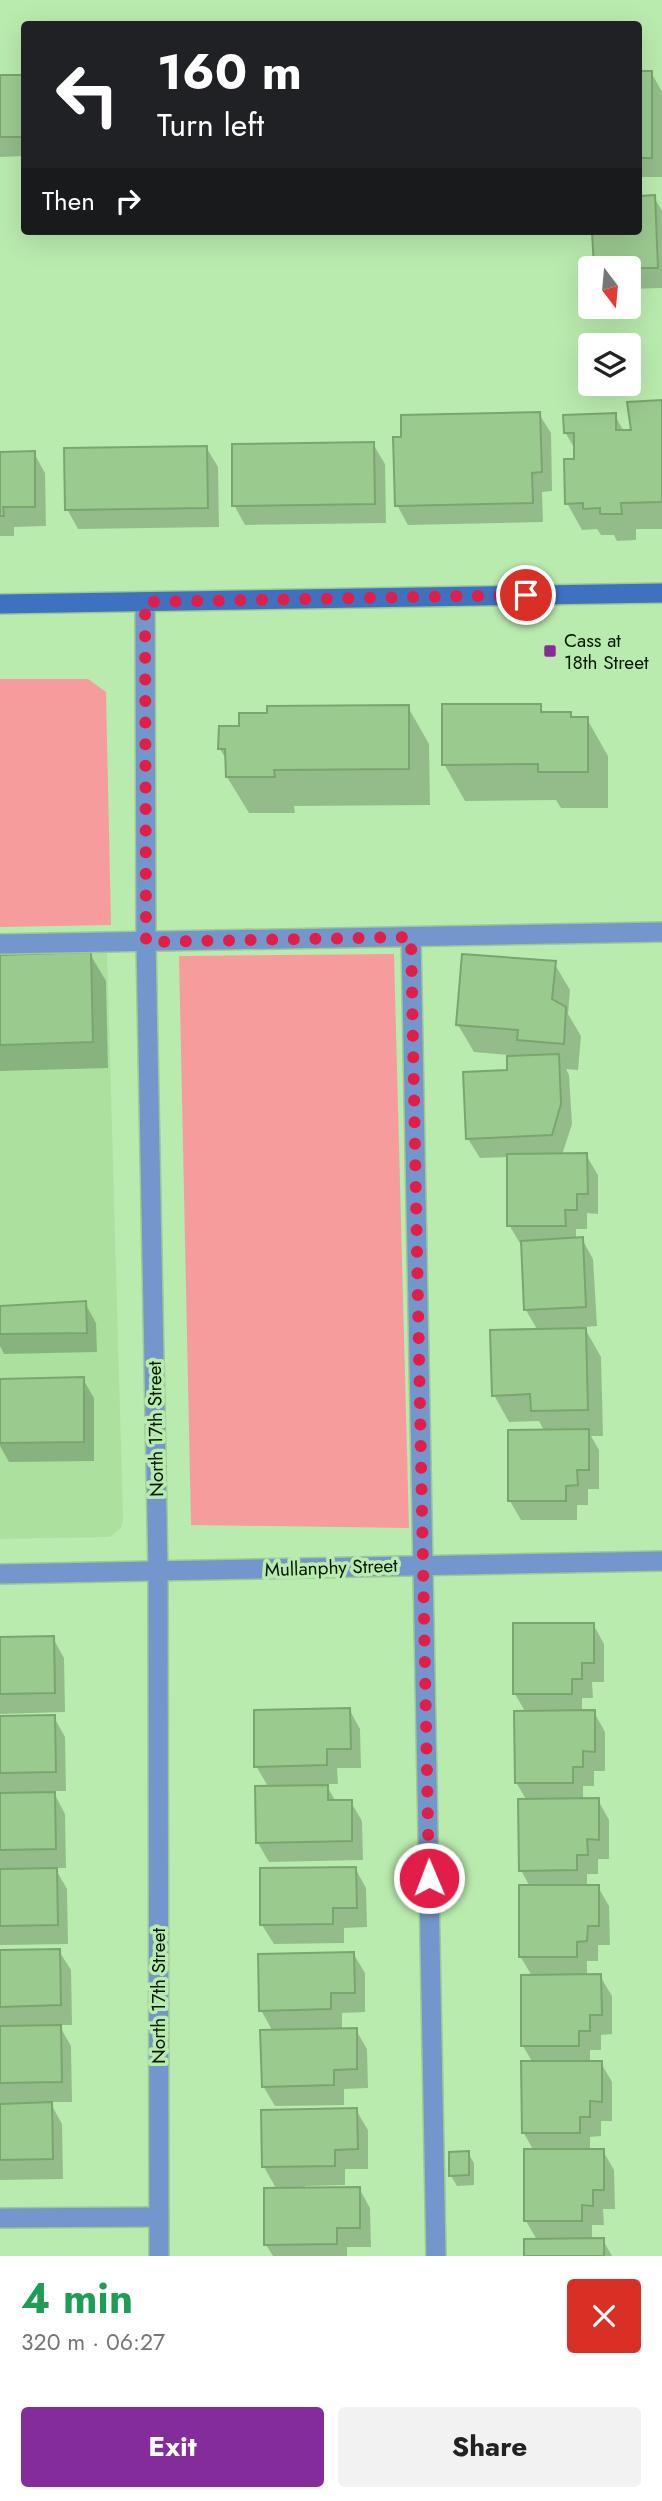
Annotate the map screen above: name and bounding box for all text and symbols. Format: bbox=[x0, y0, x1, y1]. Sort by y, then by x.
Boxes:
text: 160 m bbox=[157, 37, 302, 107]
icon: left bbox=[42, 49, 133, 140]
text: Turn left bbox=[157, 102, 264, 148]
text: Then bbox=[42, 182, 95, 220]
icon: right bbox=[109, 182, 147, 220]
north arrow bbox=[578, 256, 640, 318]
map controls bbox=[578, 256, 641, 396]
button: layers bbox=[578, 333, 641, 396]
pin bbox=[496, 565, 556, 625]
icon: arrive bbox=[507, 576, 545, 614]
place label: Cass at 18th Street bbox=[564, 627, 649, 676]
marker: Cass at 18th Street bbox=[542, 643, 558, 659]
street label: North 17th Street bbox=[141, 1360, 170, 1497]
street label: Mullanphy Street bbox=[264, 1552, 399, 1583]
position arrow bbox=[392, 1841, 466, 1915]
street label: North 17th Street bbox=[145, 1928, 172, 2064]
text: 4 min bbox=[21, 2268, 133, 2329]
button: close bbox=[567, 2279, 641, 2353]
text: 320 m · 06:27 bbox=[21, 2325, 165, 2359]
button: Exit bbox=[21, 2407, 324, 2487]
button: Share bbox=[338, 2407, 641, 2487]

